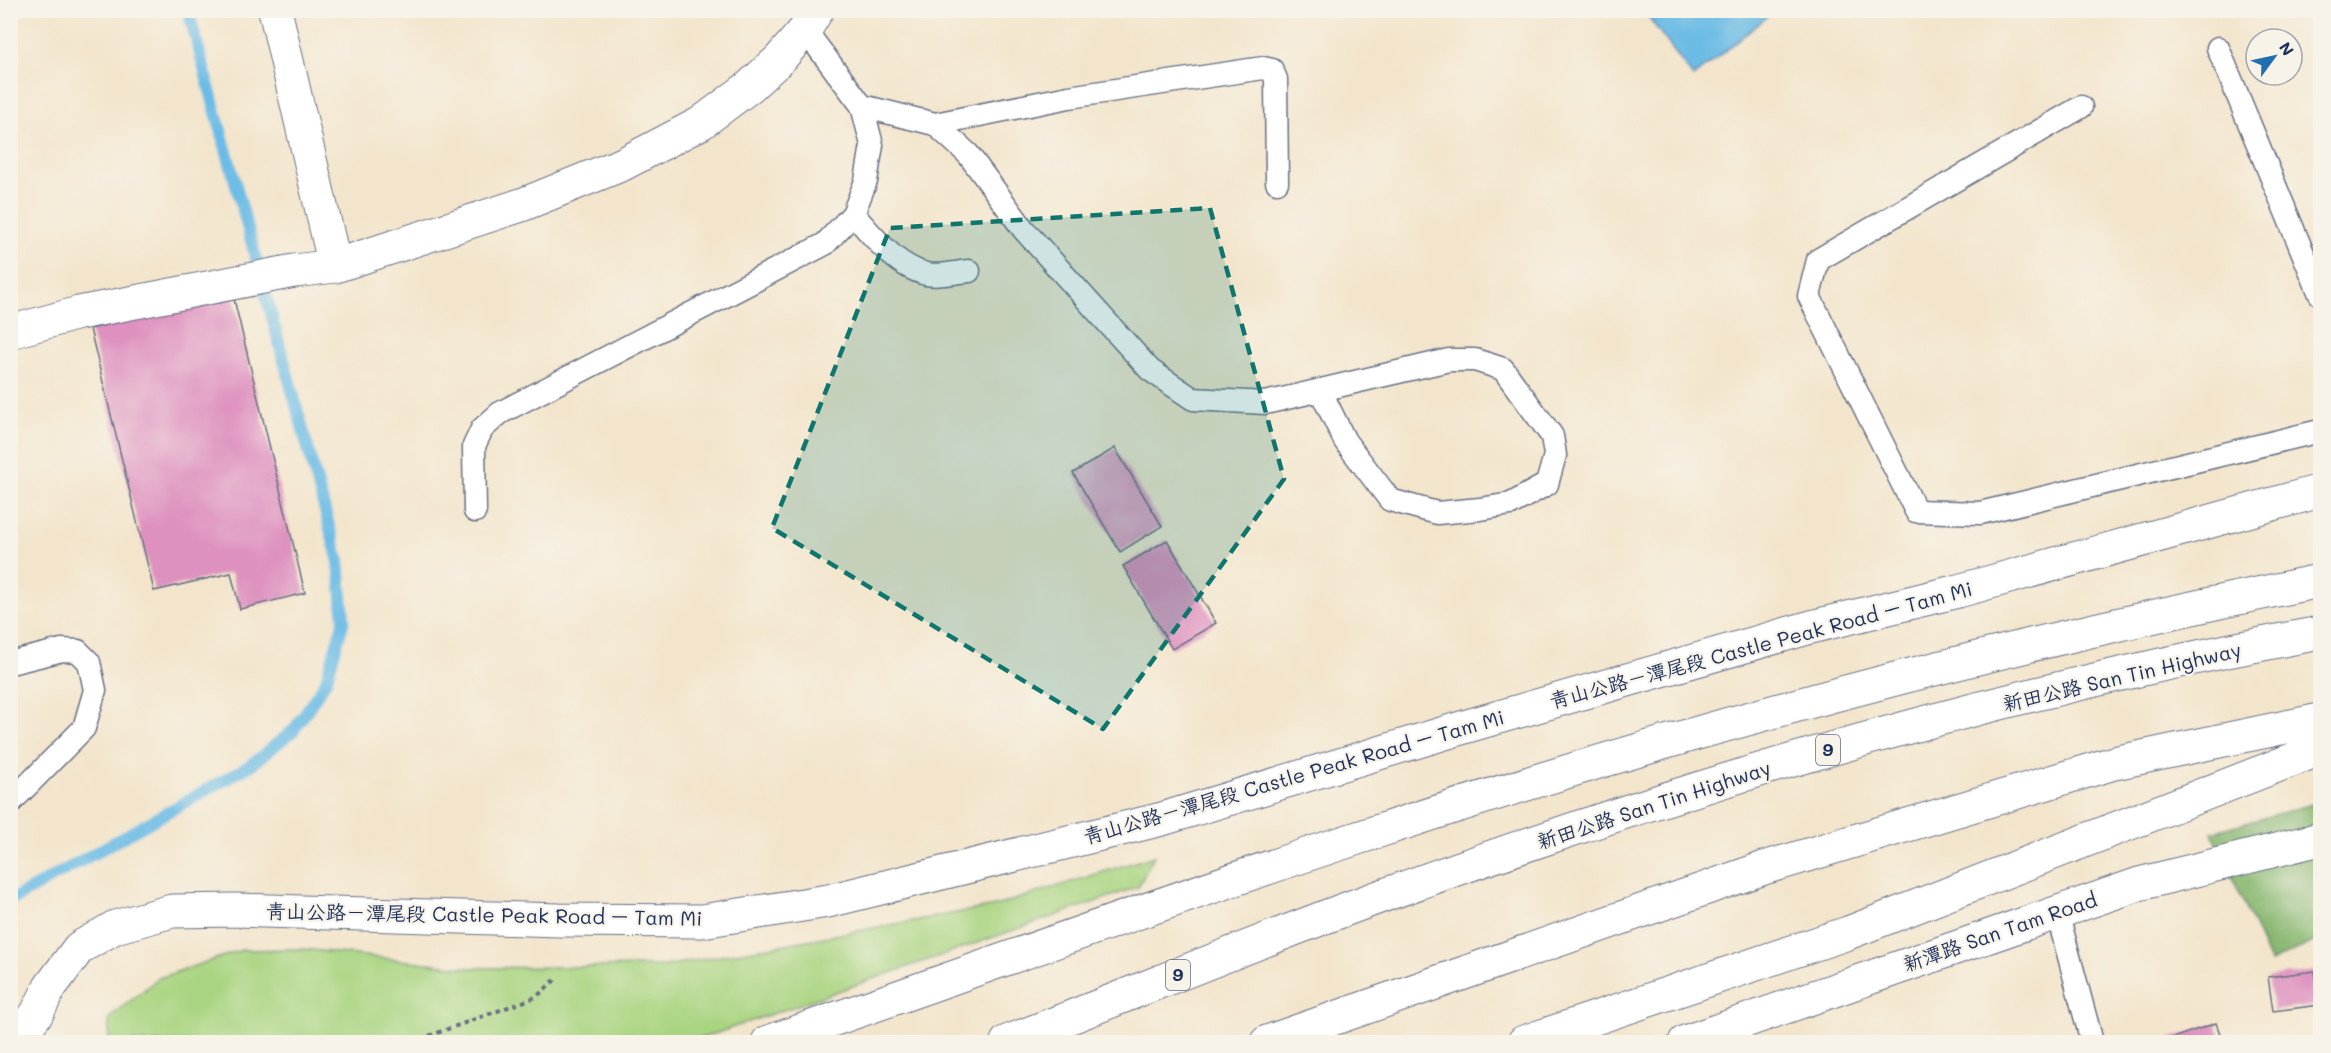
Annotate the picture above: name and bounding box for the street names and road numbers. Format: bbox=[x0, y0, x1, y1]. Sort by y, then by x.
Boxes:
street label: 青山公路－潭尾段 Castle Peak Road – Tam Mi bbox=[1547, 575, 1975, 713]
street label: 新田公路 San Tin Highway bbox=[2000, 636, 2244, 716]
street label: 青山公路－潭尾段 Castle Peak Road – Tam Mi bbox=[1080, 703, 1507, 849]
road number: 9 bbox=[1816, 735, 1840, 765]
street label: 新田公路 San Tin Highway bbox=[1534, 754, 1774, 854]
street label: 新潭路 San Tam Road bbox=[1899, 886, 2100, 976]
street label: 青山公路－潭尾段 Castle Peak Road – Tam Mi bbox=[266, 897, 702, 931]
road number: 9 bbox=[1166, 960, 1190, 990]

